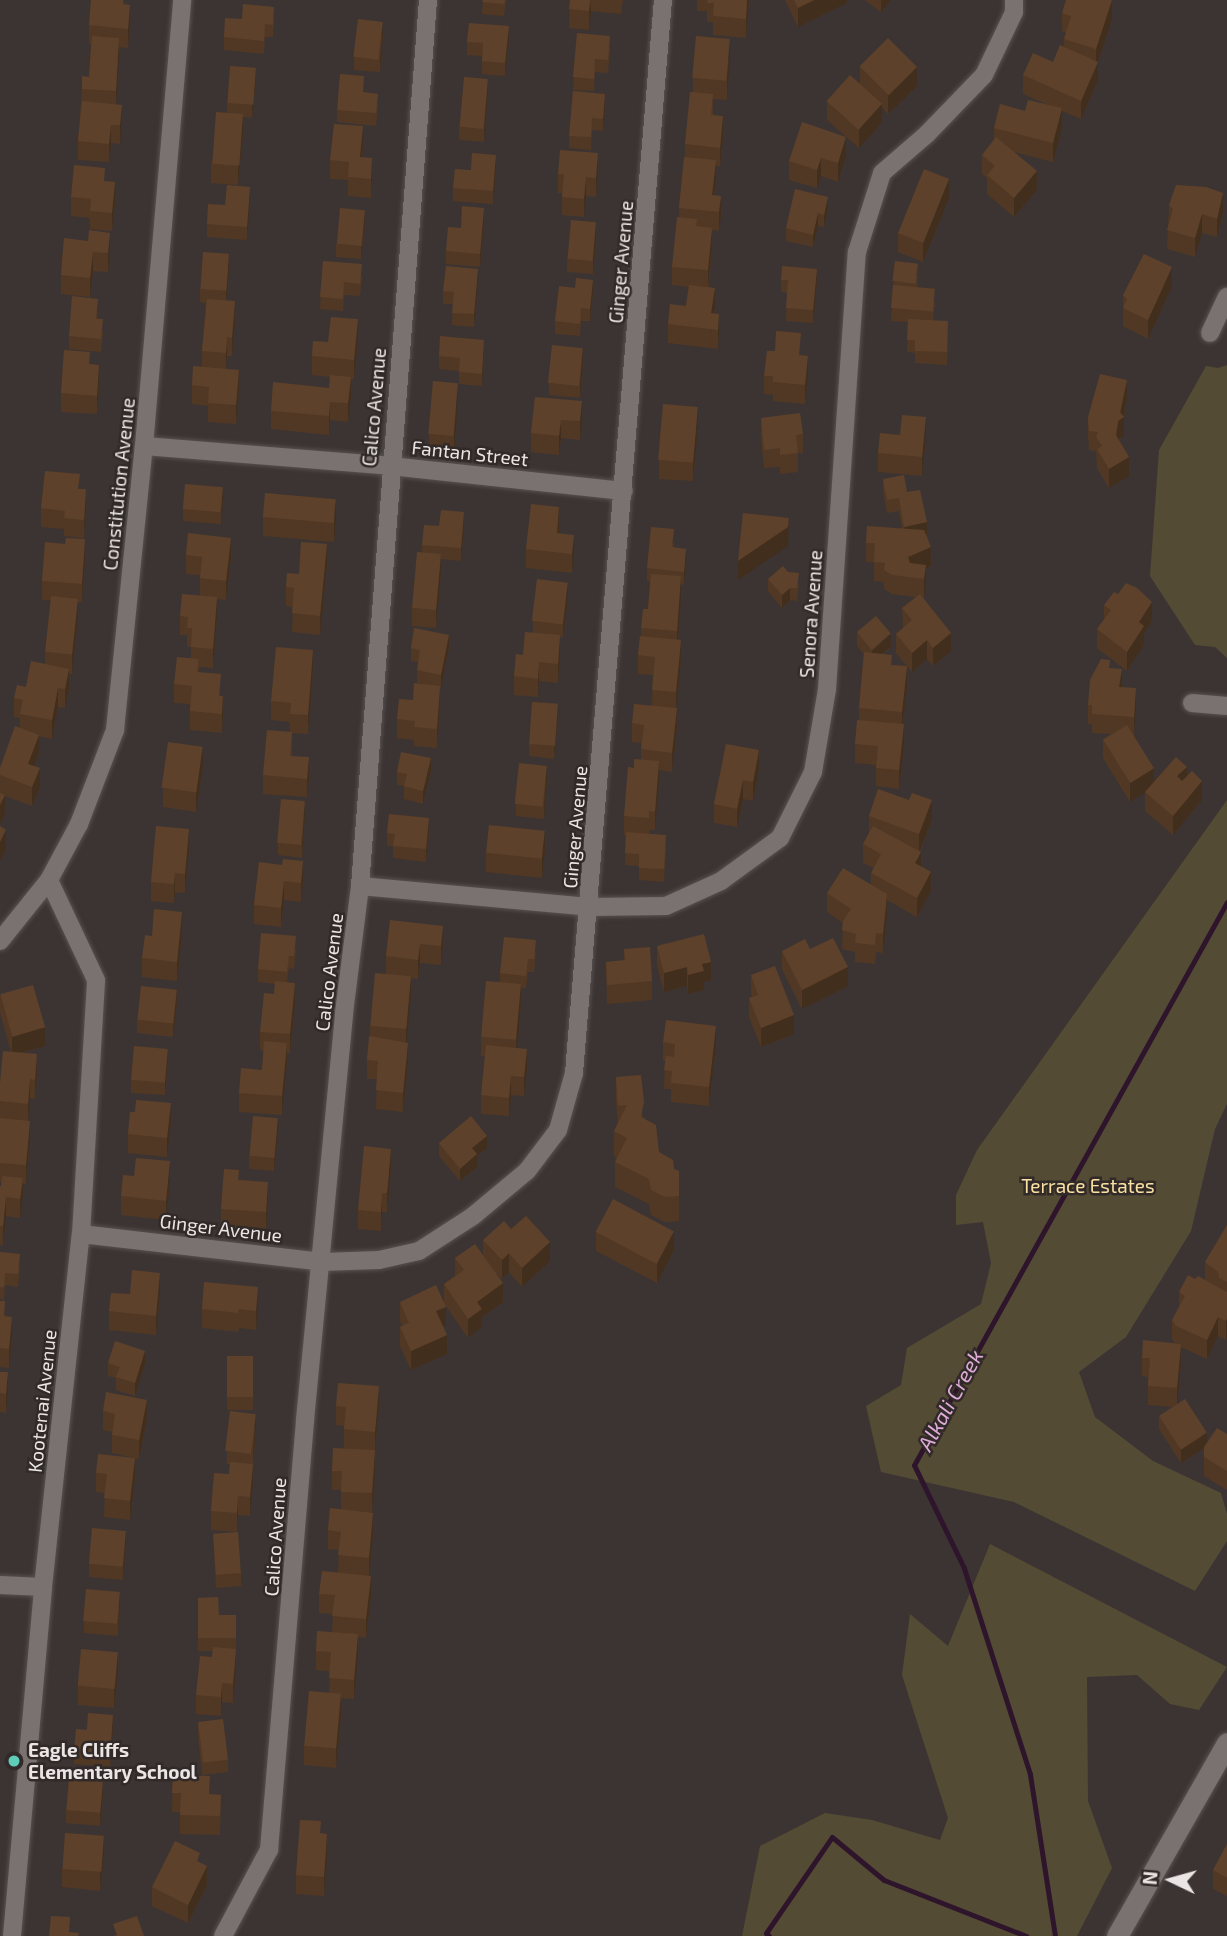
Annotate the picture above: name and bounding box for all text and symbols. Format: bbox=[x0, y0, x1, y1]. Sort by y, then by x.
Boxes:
street label: Ginger Avenue bbox=[604, 199, 638, 325]
street label: Calico Avenue bbox=[357, 347, 391, 467]
street label: Constitution Avenue bbox=[99, 396, 139, 572]
street label: Fantan Street bbox=[411, 436, 529, 470]
street label: Senora Avenue bbox=[795, 549, 827, 679]
street label: Ginger Avenue bbox=[558, 764, 592, 890]
street label: Calico Avenue bbox=[310, 911, 348, 1033]
park label: Terrace Estates bbox=[1021, 1175, 1155, 1197]
street label: Ginger Avenue bbox=[158, 1209, 284, 1247]
street label: Kootenai Avenue bbox=[23, 1328, 61, 1474]
water label: Alkali Creek bbox=[912, 1345, 988, 1455]
street label: Calico Avenue bbox=[259, 1477, 291, 1597]
place label: Eagle Cliffs Elementary School bbox=[28, 1739, 197, 1783]
marker: Eagle Cliffs Elementary School bbox=[6, 1753, 22, 1769]
north arrow bbox=[1136, 1845, 1206, 1915]
text: N bbox=[1138, 1870, 1162, 1886]

